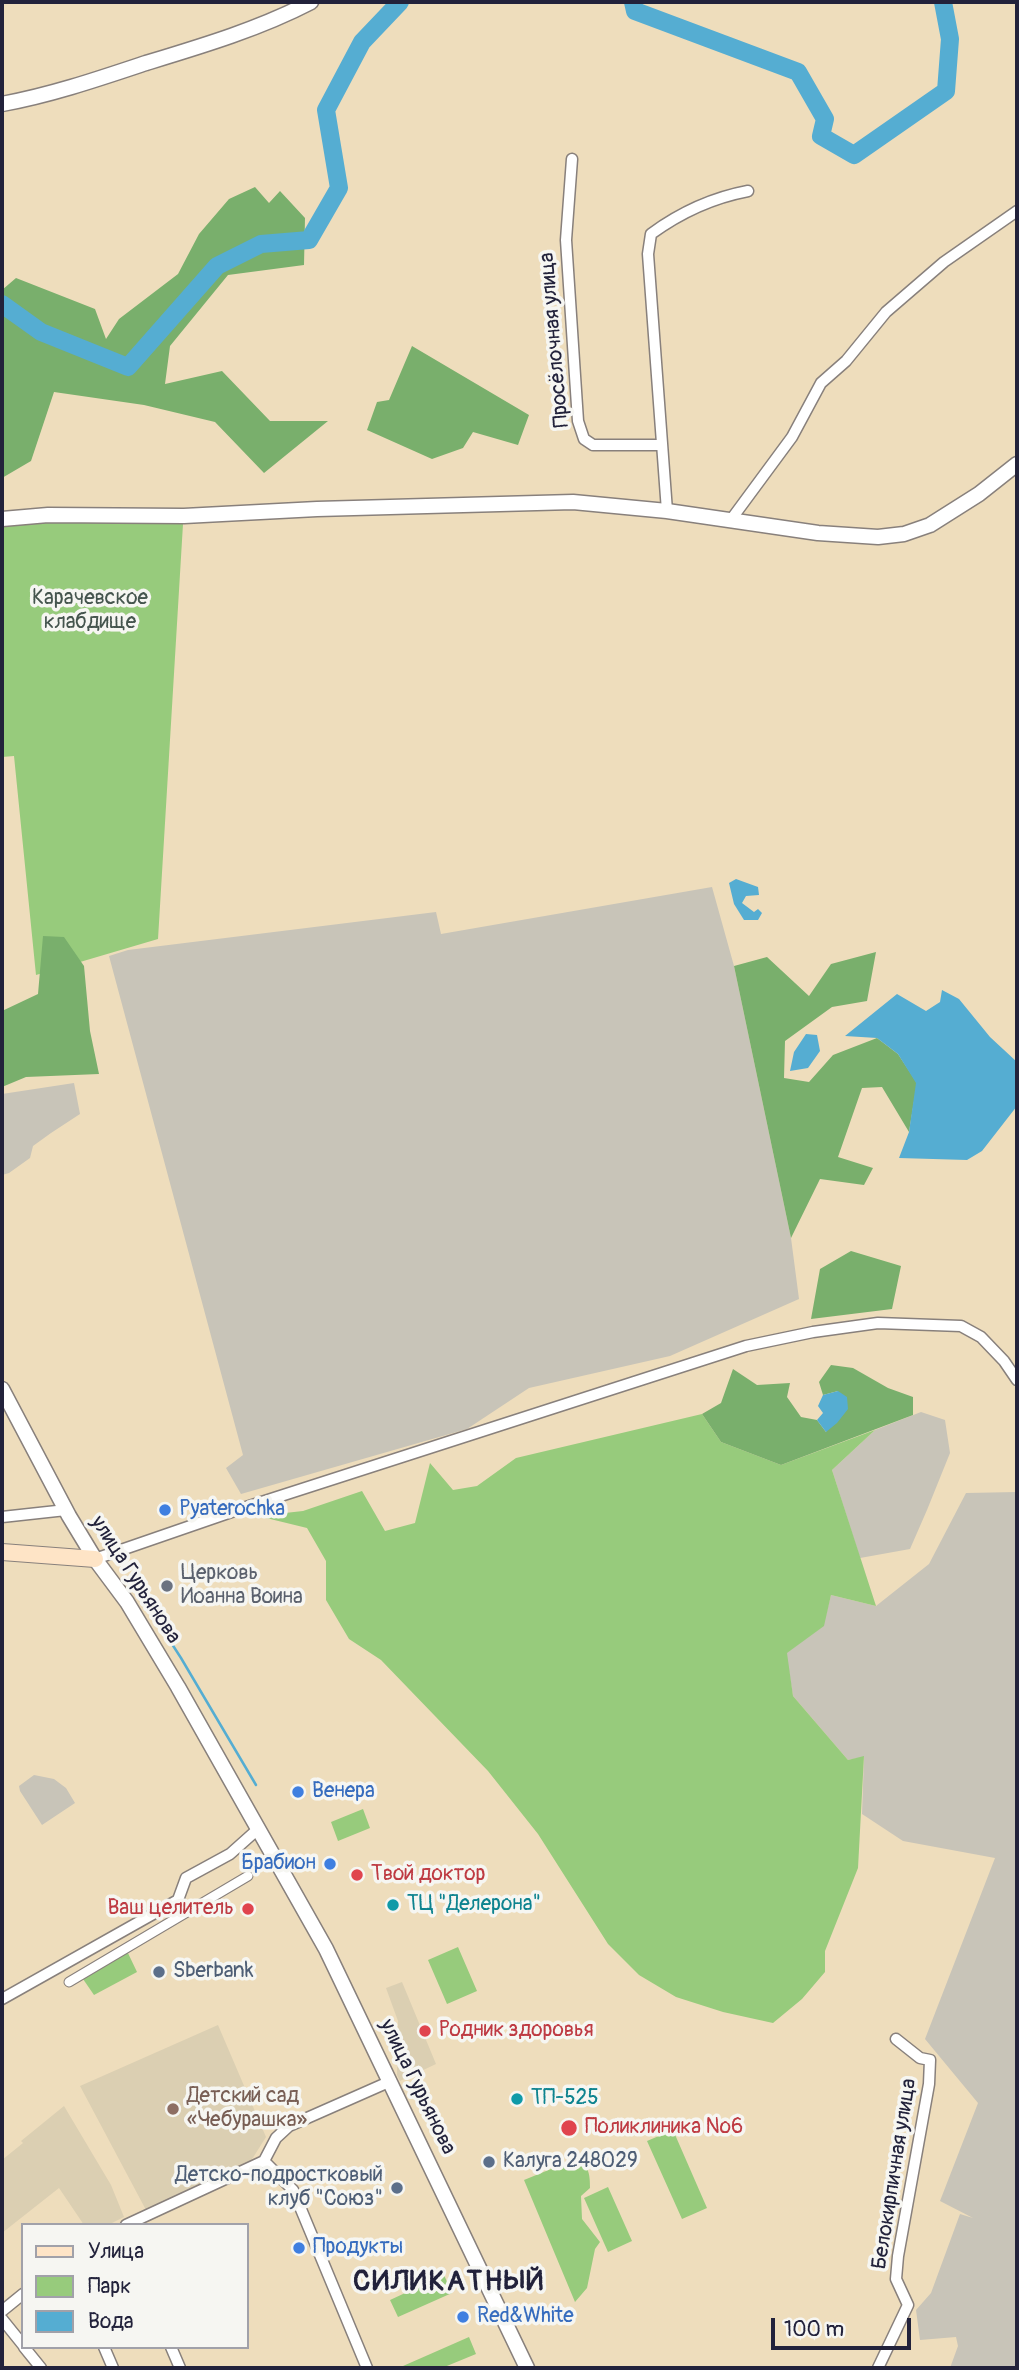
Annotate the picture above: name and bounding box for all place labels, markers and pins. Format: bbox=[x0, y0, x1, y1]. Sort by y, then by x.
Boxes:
place label: Pyaterochka bbox=[179, 1497, 285, 1523]
marker: Pyaterochka bbox=[157, 1502, 173, 1518]
place label: Церковь Иоанна Воина bbox=[181, 1561, 303, 1611]
marker: Церковь Иоанна Воина bbox=[159, 1578, 175, 1594]
place label: Венера bbox=[312, 1779, 375, 1805]
marker: Венера bbox=[290, 1784, 306, 1800]
place label: Брабион bbox=[241, 1851, 316, 1877]
marker: Брабион bbox=[322, 1856, 338, 1872]
place label: Твой доктор bbox=[371, 1862, 485, 1888]
marker: Твой доктор bbox=[349, 1867, 365, 1883]
place label: ТЦ "Делерона" bbox=[407, 1892, 541, 1918]
place label: Ваш целитель bbox=[107, 1896, 234, 1922]
marker: ТЦ "Делерона" bbox=[385, 1897, 401, 1913]
marker: Ваш целитель bbox=[240, 1901, 256, 1917]
place label: Sberbank bbox=[173, 1959, 253, 1985]
marker: Sberbank bbox=[151, 1964, 167, 1980]
place label: Родник здоровья bbox=[439, 2018, 594, 2044]
marker: Родник здоровья bbox=[417, 2023, 433, 2039]
place label: Детский сад «Чебурашка» bbox=[187, 2084, 307, 2134]
place label: ТП-525 bbox=[531, 2086, 599, 2112]
marker: ТП-525 bbox=[509, 2091, 525, 2107]
marker: Детский сад «Чебурашка» bbox=[165, 2101, 181, 2117]
place label: Поликлиника №6 bbox=[585, 2115, 743, 2141]
marker: Поликлиника №6 bbox=[559, 2118, 579, 2138]
place label: Калуга 248029 bbox=[503, 2149, 638, 2175]
marker: Калуга 248029 bbox=[481, 2154, 497, 2170]
place label: Детско-подростковый клуб "Союз" bbox=[175, 2163, 383, 2213]
marker: Детско-подростковый клуб "Союз" bbox=[389, 2180, 405, 2196]
place label: Продукты bbox=[313, 2235, 403, 2261]
marker: Продукты bbox=[291, 2240, 307, 2256]
place label: Red&White bbox=[477, 2304, 573, 2330]
marker: Red&White bbox=[455, 2309, 471, 2325]

